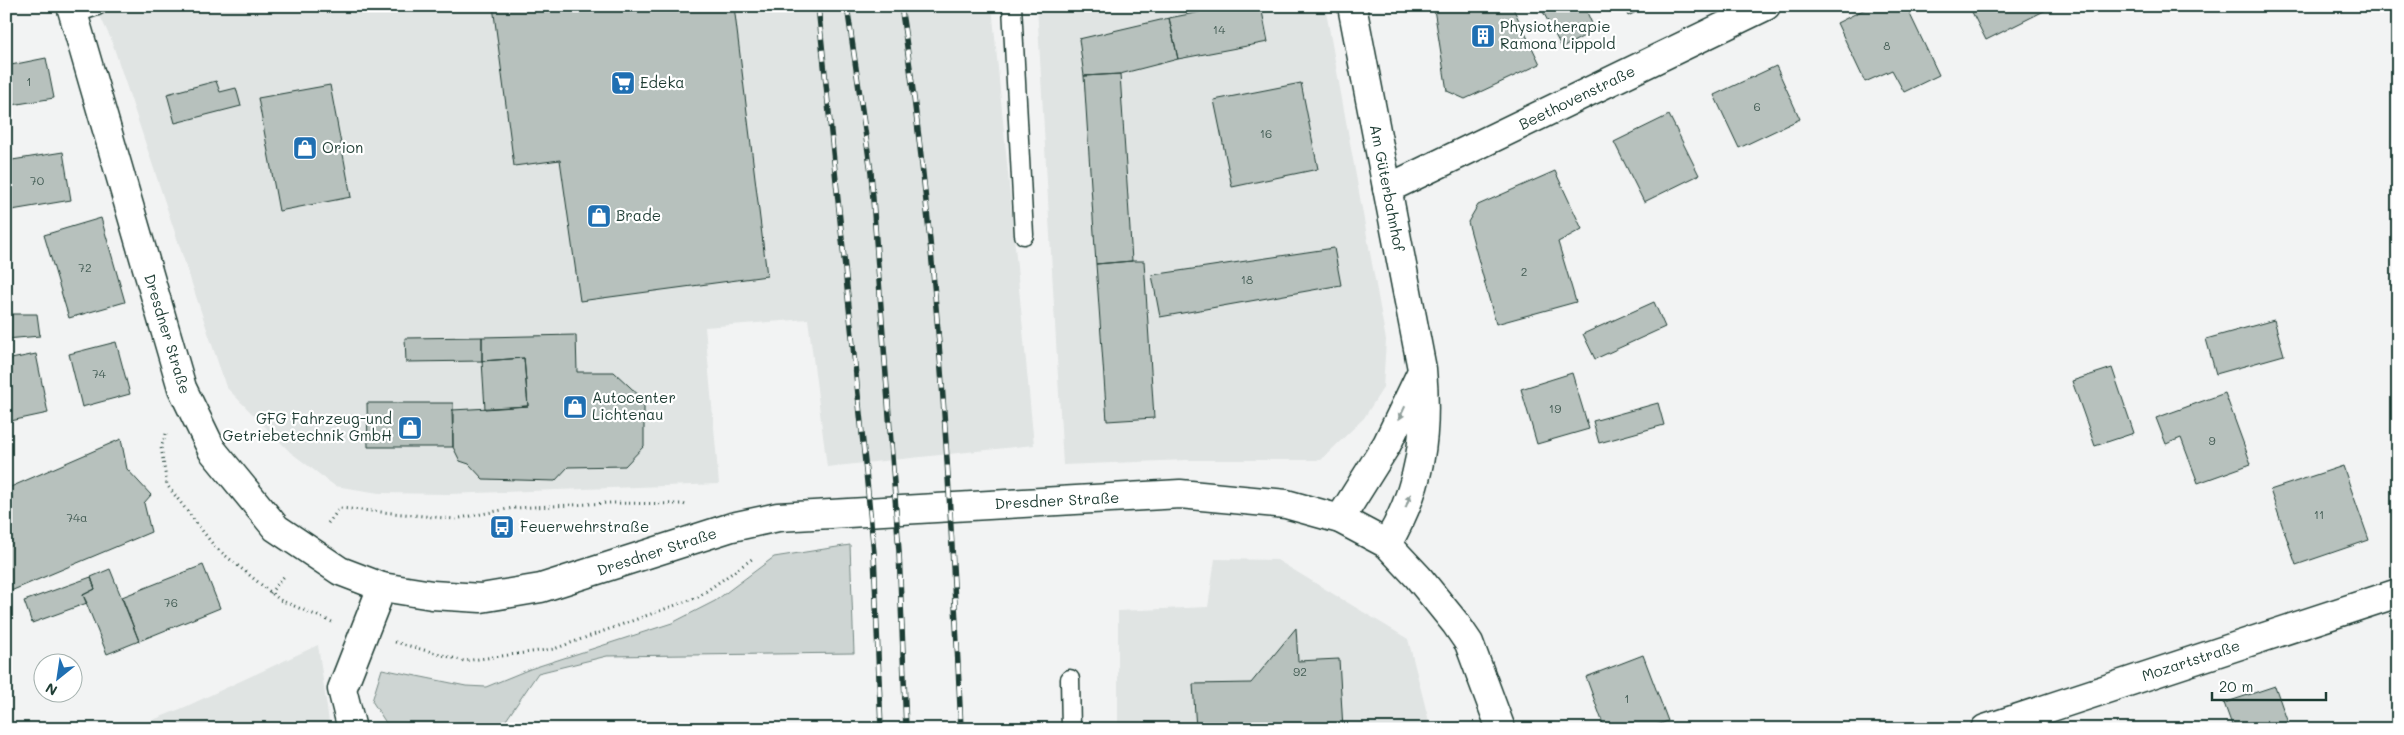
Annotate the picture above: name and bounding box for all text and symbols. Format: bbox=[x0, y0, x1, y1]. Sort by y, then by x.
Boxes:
place label: Physiotherapie Ramona Lippold bbox=[1500, 16, 1615, 53]
house number: 14 bbox=[1213, 21, 1225, 37]
building icon: Physiotherapie Ramona Lippold bbox=[1470, 23, 1496, 49]
house number: 8 bbox=[1883, 37, 1891, 53]
street label: Beethovenstraße bbox=[1515, 60, 1638, 134]
supermarket icon: Edeka bbox=[610, 70, 636, 96]
place label: Edeka bbox=[640, 72, 685, 92]
house number: 1 bbox=[26, 73, 32, 89]
house number: 6 bbox=[1753, 98, 1761, 114]
street label: Am Güterbahnhof bbox=[1366, 123, 1410, 254]
house number: 16 bbox=[1260, 125, 1272, 141]
shop icon: Orion bbox=[292, 135, 318, 161]
place label: Orion bbox=[322, 137, 363, 157]
house number: 70 bbox=[30, 172, 45, 188]
shop icon: Brade bbox=[586, 203, 612, 229]
place label: Brade bbox=[616, 205, 661, 225]
house number: 72 bbox=[78, 259, 92, 275]
house number: 2 bbox=[1521, 263, 1527, 279]
street label: Dresdner Straße bbox=[140, 271, 196, 396]
house number: 18 bbox=[1241, 271, 1253, 287]
house number: 74 bbox=[92, 365, 106, 381]
place label: Autocenter Lichtenau bbox=[592, 387, 676, 424]
shop icon: Autocenter Lichtenau bbox=[562, 394, 588, 420]
house number: 19 bbox=[1549, 400, 1561, 416]
one-way arrow bbox=[1398, 406, 1406, 421]
place label: GFG Fahrzeug-und Getriebetechnik GmbH bbox=[223, 408, 392, 445]
shop icon: GFG Fahrzeug-und Getriebetechnik GmbH bbox=[397, 415, 423, 441]
house number: 9 bbox=[2208, 432, 2216, 448]
street label: Dresdner Straße bbox=[994, 487, 1120, 513]
one-way arrow bbox=[1404, 493, 1412, 508]
house number: 11 bbox=[2314, 506, 2324, 522]
house number: 74a bbox=[66, 509, 88, 525]
bus stop icon: Feuerwehrstraße bbox=[489, 514, 515, 540]
place label: Feuerwehrstraße bbox=[520, 516, 649, 536]
street label: Dresdner Straße bbox=[594, 522, 719, 580]
house number: 76 bbox=[164, 594, 178, 610]
street label: Mozartstraße bbox=[2139, 635, 2242, 685]
north arrow bbox=[32, 652, 82, 702]
house number: 92 bbox=[1293, 663, 1307, 679]
scale bar bbox=[2212, 670, 2325, 702]
text: 20 m bbox=[2219, 676, 2253, 696]
text: N bbox=[42, 679, 61, 701]
house number: 1 bbox=[1624, 690, 1630, 706]

